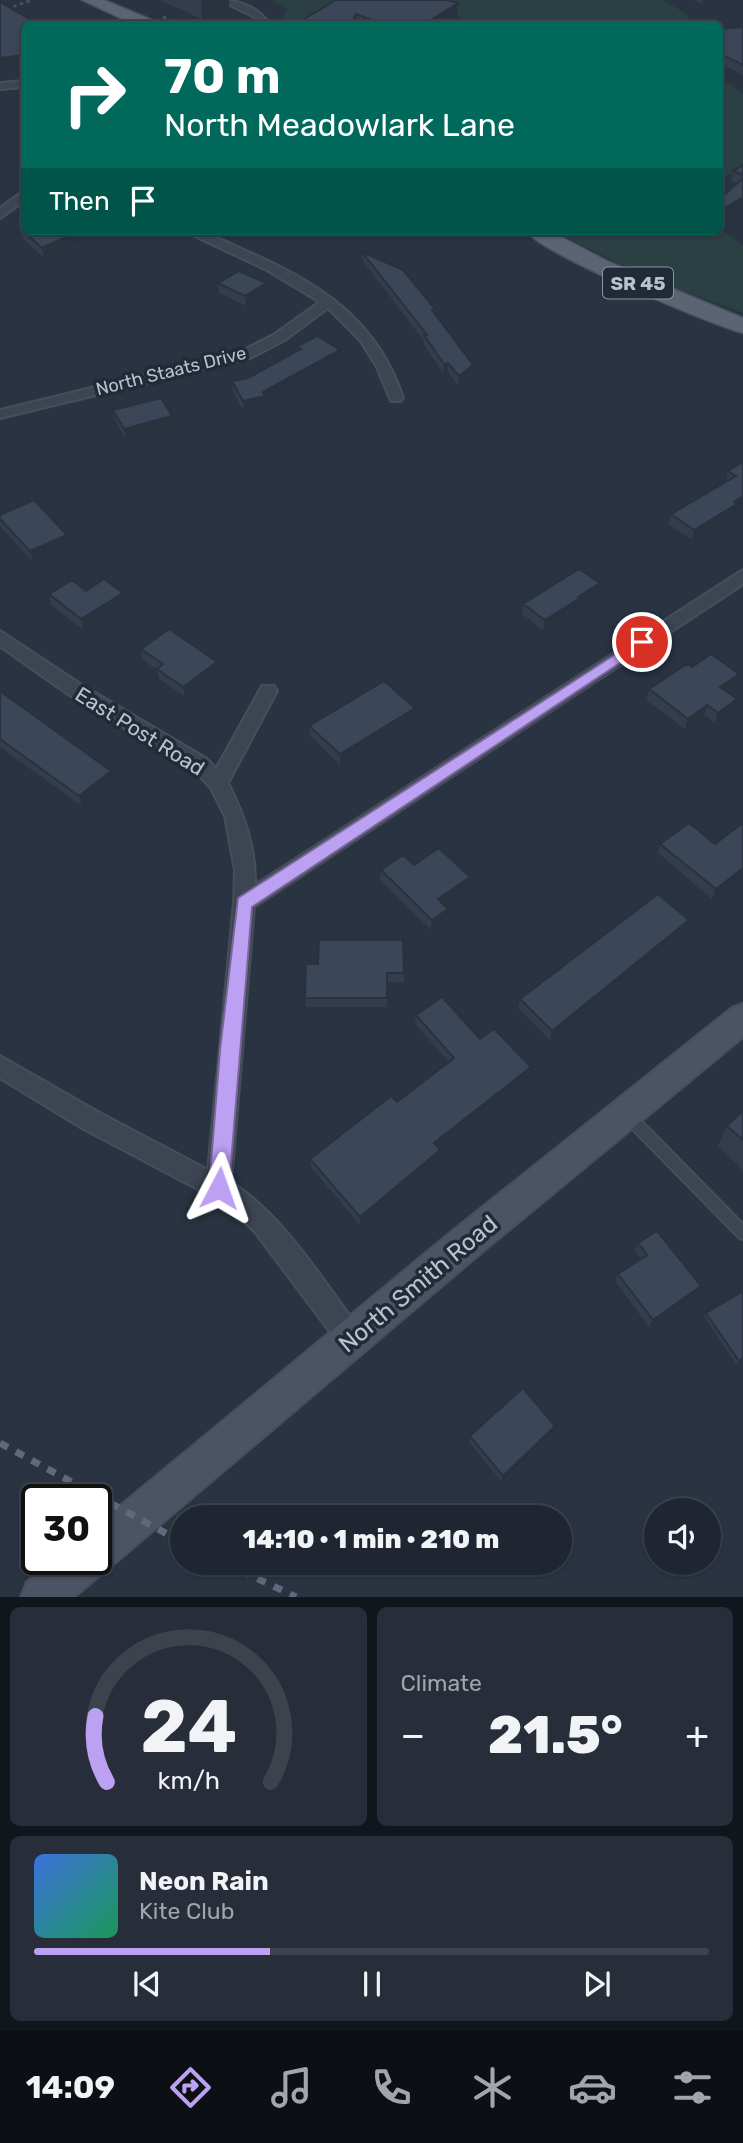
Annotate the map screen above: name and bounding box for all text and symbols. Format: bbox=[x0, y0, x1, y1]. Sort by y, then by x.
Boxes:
text: 70 m bbox=[164, 47, 281, 105]
icon: right bbox=[49, 49, 140, 140]
text: North Meadowlark Lane bbox=[164, 106, 515, 144]
icon: arrive bbox=[124, 182, 162, 220]
text: Then bbox=[49, 186, 110, 217]
road number: SR 45 bbox=[603, 268, 673, 298]
street label: North Staats Drive bbox=[94, 342, 248, 400]
pin bbox=[612, 612, 672, 672]
icon: arrive bbox=[623, 623, 661, 661]
street label: East Post Road bbox=[71, 681, 209, 781]
position arrow bbox=[182, 1151, 256, 1225]
street label: North Smith Road bbox=[333, 1210, 503, 1358]
speed limit sign: 30 bbox=[21, 1484, 112, 1575]
map controls bbox=[644, 1498, 721, 1575]
button: sound bbox=[644, 1498, 721, 1575]
text: 14:10 · 1 min · 210 m bbox=[243, 1524, 499, 1555]
text: Climate bbox=[401, 1669, 482, 1697]
text: 24 bbox=[140, 1685, 237, 1771]
text: 21.5° bbox=[488, 1704, 623, 1766]
text: − bbox=[401, 1712, 425, 1758]
text: + bbox=[685, 1712, 709, 1758]
text: km/h bbox=[157, 1766, 219, 1795]
text: Neon Rain bbox=[139, 1866, 269, 1897]
text: Kite Club bbox=[139, 1897, 234, 1925]
icon: previous bbox=[128, 1965, 166, 2003]
icon: pause bbox=[353, 1965, 391, 2003]
icon: next bbox=[578, 1965, 616, 2003]
icon: directions bbox=[166, 2063, 215, 2112]
icon: music bbox=[267, 2063, 316, 2112]
icon: phone bbox=[367, 2063, 416, 2112]
icon: climate bbox=[468, 2063, 517, 2112]
icon: car bbox=[568, 2063, 617, 2112]
icon: filters bbox=[668, 2063, 717, 2112]
text: 14:09 bbox=[26, 2068, 115, 2106]

